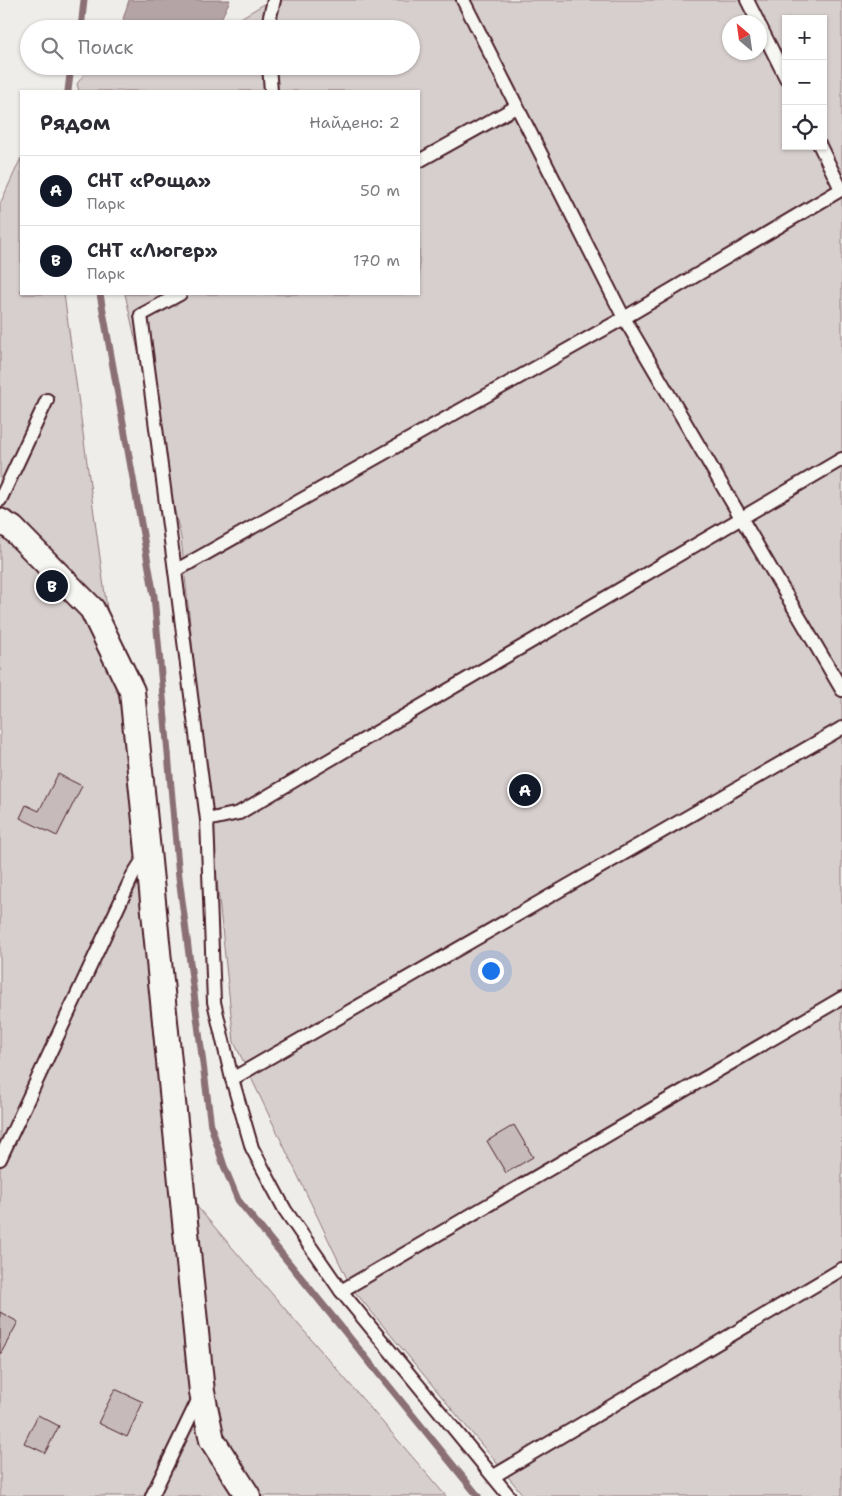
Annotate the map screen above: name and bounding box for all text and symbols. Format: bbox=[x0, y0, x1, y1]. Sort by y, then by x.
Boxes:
north arrow bbox=[722, 15, 767, 60]
map controls bbox=[782, 15, 827, 150]
button: + bbox=[782, 15, 827, 60]
search box bbox=[20, 20, 420, 75]
icon: search bbox=[38, 34, 66, 62]
text: Поиск bbox=[78, 35, 133, 60]
button: − bbox=[782, 60, 827, 105]
button: locate bbox=[782, 105, 827, 150]
text: Рядом bbox=[40, 109, 110, 137]
text: Найдено: 2 bbox=[309, 112, 400, 133]
text: СНТ «Роща» bbox=[87, 168, 211, 193]
text: A bbox=[50, 180, 62, 201]
text: 50 m bbox=[360, 180, 400, 201]
text: Парк bbox=[87, 193, 125, 214]
text: СНТ «Люгер» bbox=[87, 238, 218, 263]
text: B bbox=[51, 250, 61, 271]
text: 170 m bbox=[353, 250, 400, 271]
text: Парк bbox=[87, 263, 125, 284]
pin: B bbox=[36, 567, 68, 605]
pin: A bbox=[509, 771, 541, 809]
your location bbox=[478, 958, 504, 984]

